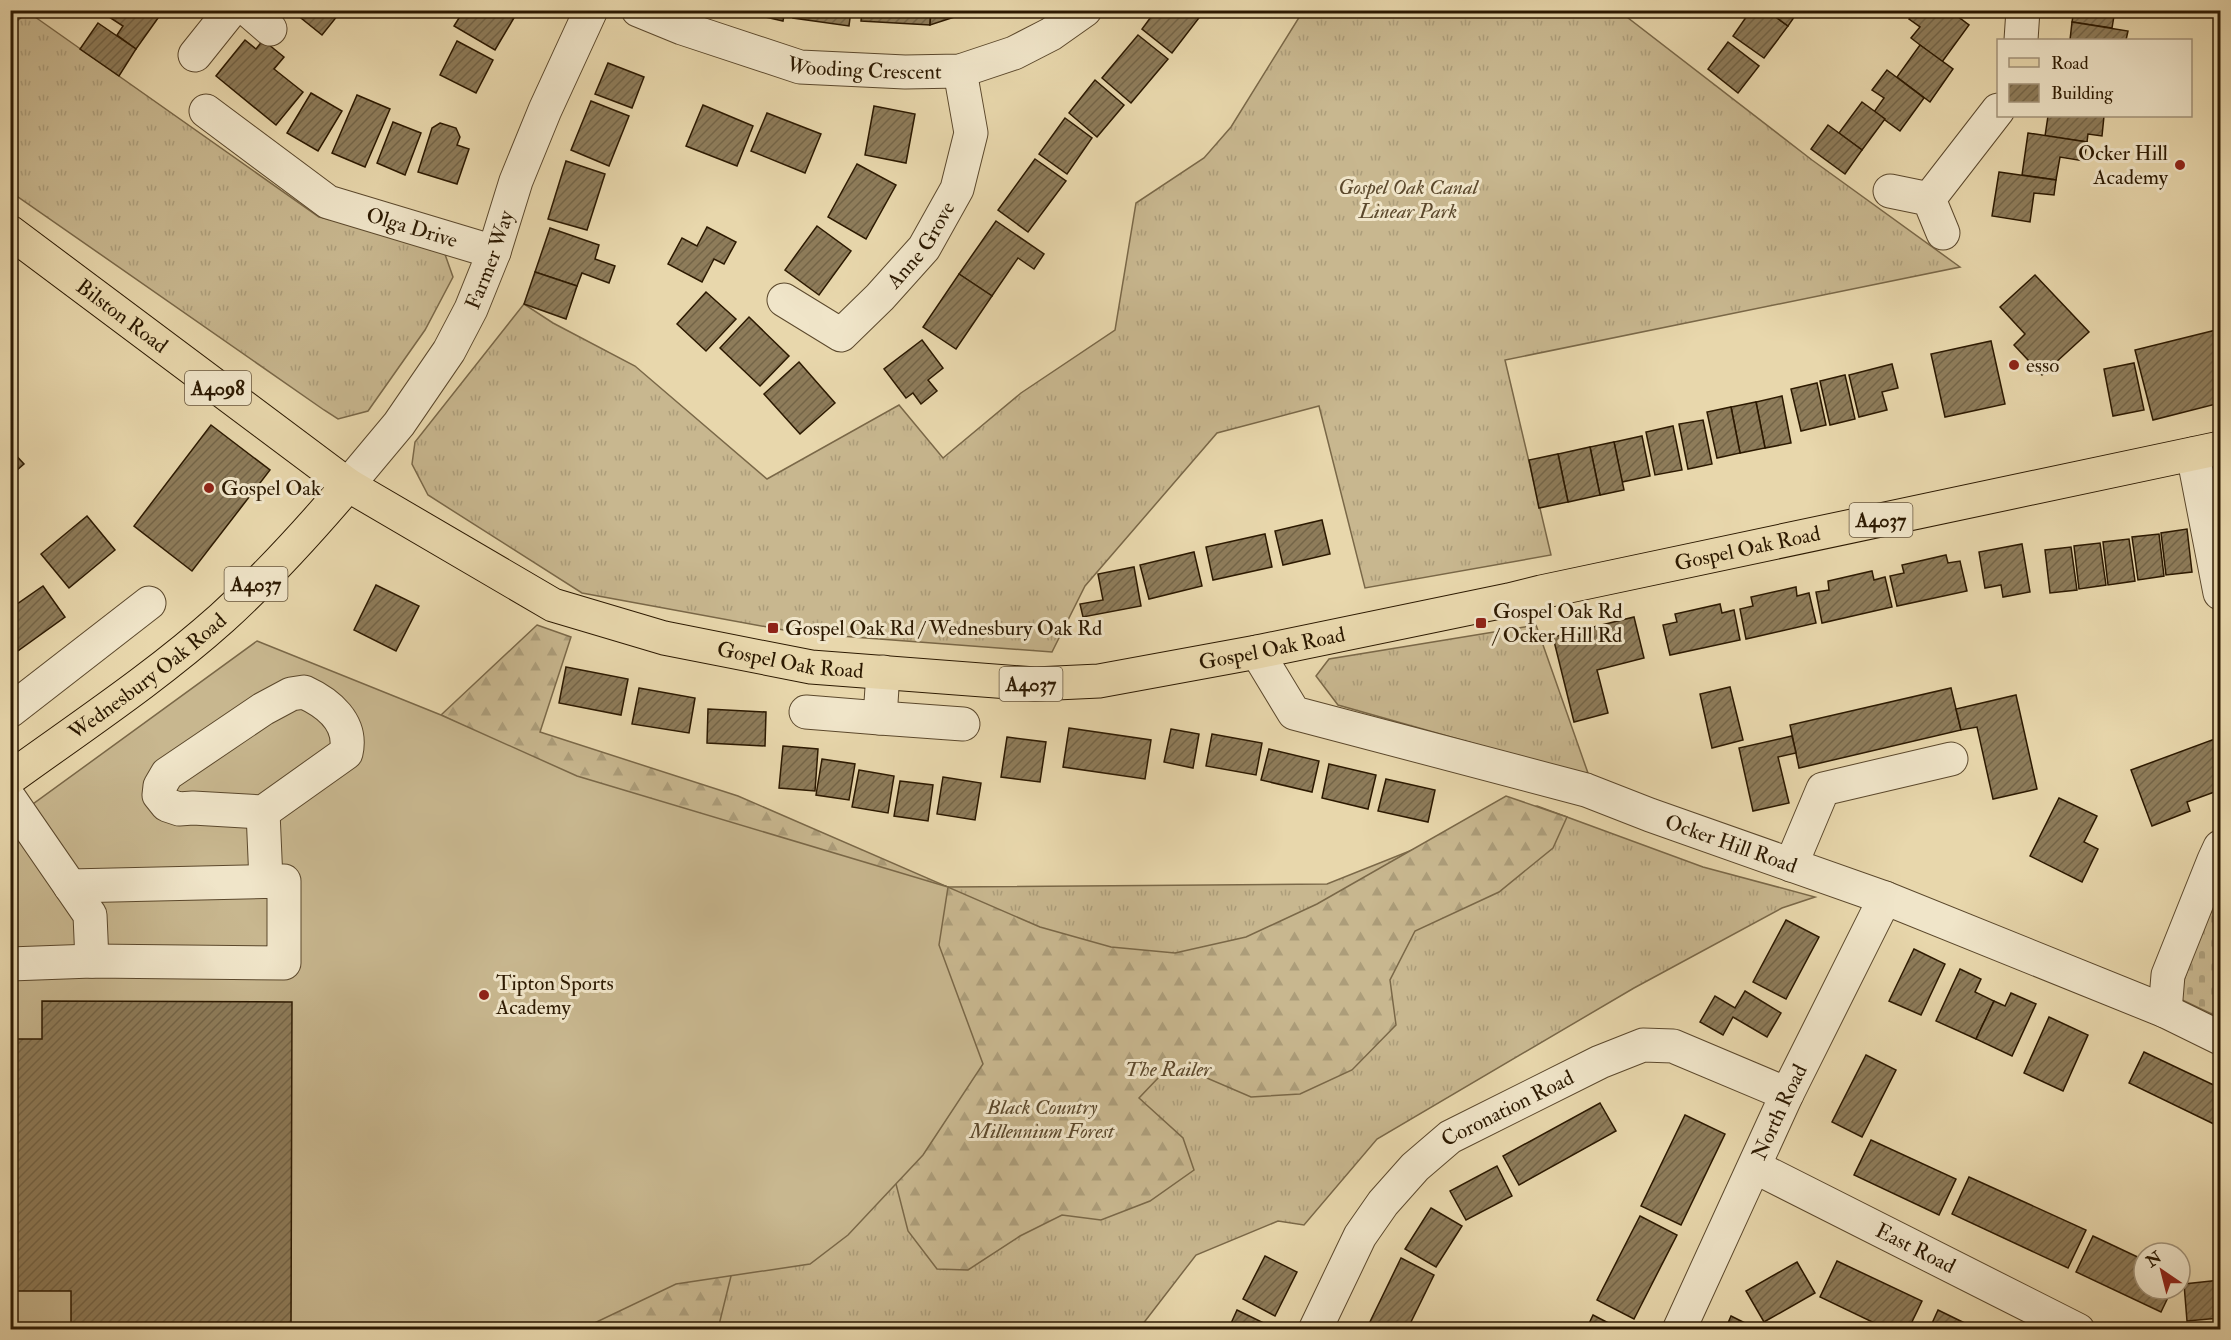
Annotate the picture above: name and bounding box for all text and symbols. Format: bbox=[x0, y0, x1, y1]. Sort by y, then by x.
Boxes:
legend bbox=[1997, 39, 2192, 117]
street label: Wooding Crescent bbox=[782, 50, 942, 86]
text: Road bbox=[2051, 52, 2089, 75]
text: Building bbox=[2051, 82, 2114, 105]
place label: Ocker Hill Academy bbox=[2078, 140, 2169, 191]
marker: Ocker Hill Academy bbox=[2173, 158, 2187, 172]
park label: Gospel Oak Canal Linear Park bbox=[1338, 174, 1480, 225]
street label: Anne Grove bbox=[880, 196, 961, 295]
street label: Olga Drive bbox=[363, 201, 461, 254]
street label: Farmer Way bbox=[459, 206, 520, 313]
street label: Bilston Road bbox=[71, 273, 174, 359]
place label: esso bbox=[2026, 352, 2059, 379]
marker: esso bbox=[2007, 358, 2021, 372]
road number: A4098 bbox=[185, 371, 251, 405]
place label: Gospel Oak bbox=[221, 475, 321, 502]
marker: Gospel Oak bbox=[202, 481, 216, 495]
road number: A4037 bbox=[1850, 503, 1912, 537]
street label: Gospel Oak Road bbox=[1672, 519, 1823, 577]
road number: A4037 bbox=[224, 567, 288, 601]
place label: Gospel Oak Rd / Ocker Hill Rd bbox=[1491, 598, 1623, 649]
street label: Wednesbury Oak Road bbox=[62, 607, 232, 746]
place label: Gospel Oak Rd / Wednesbury Oak Rd bbox=[785, 615, 1103, 642]
marker: Gospel Oak Rd / Ocker Hill Rd bbox=[1474, 616, 1488, 630]
marker: Gospel Oak Rd / Wednesbury Oak Rd bbox=[766, 621, 780, 635]
street label: Gospel Oak Road bbox=[1197, 621, 1348, 676]
street label: Gospel Oak Road bbox=[715, 635, 865, 685]
road number: A4037 bbox=[1000, 667, 1062, 701]
street label: Ocker Hill Road bbox=[1661, 808, 1801, 880]
place label: Tipton Sports Academy bbox=[495, 970, 614, 1021]
marker: Tipton Sports Academy bbox=[477, 988, 491, 1002]
park label: The Railer bbox=[1125, 1056, 1212, 1083]
street label: North Road bbox=[1745, 1059, 1814, 1164]
street label: Coronation Road bbox=[1435, 1064, 1579, 1152]
park label: Black Country Millennium Forest bbox=[968, 1094, 1115, 1145]
street label: East Road bbox=[1871, 1217, 1961, 1280]
north arrow bbox=[2132, 1241, 2192, 1301]
text: N bbox=[2142, 1247, 2166, 1272]

